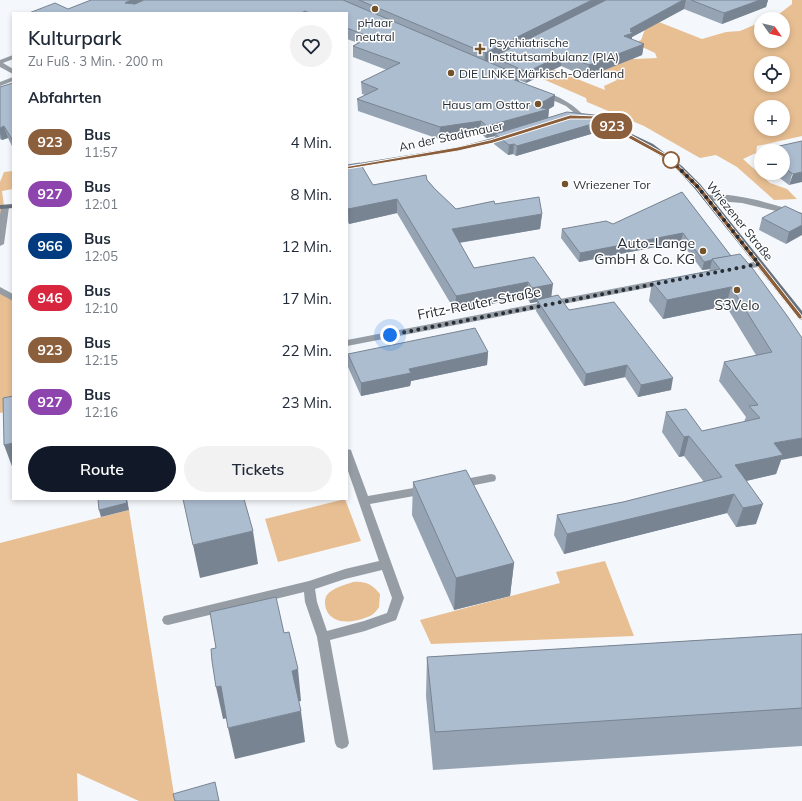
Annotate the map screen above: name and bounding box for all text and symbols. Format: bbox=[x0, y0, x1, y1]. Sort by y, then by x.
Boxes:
marker: pHaar neutral bbox=[370, 4, 380, 14]
north arrow bbox=[754, 12, 790, 48]
map controls bbox=[754, 12, 790, 180]
place label: pHaar neutral bbox=[355, 15, 395, 44]
button: heart bbox=[290, 25, 332, 67]
text: Kulturpark bbox=[28, 26, 122, 50]
place label: Psychiatrische Institutsambulanz (PIA) bbox=[489, 35, 619, 64]
marker: Psychiatrische Institutsambulanz (PIA) bbox=[474, 43, 486, 55]
text: Zu Fuß · 3 Min. · 200 m bbox=[28, 53, 163, 69]
button: locate bbox=[754, 56, 790, 92]
place label: DIE LINKE Märkisch-Oderland bbox=[459, 66, 624, 81]
marker: DIE LINKE Märkisch-Oderland bbox=[446, 68, 456, 78]
text: Abfahrten bbox=[28, 88, 101, 107]
place label: Haus am Osttor bbox=[442, 97, 531, 112]
marker: Haus am Osttor bbox=[533, 99, 543, 109]
button: + bbox=[754, 100, 790, 136]
line badge: 923 bbox=[589, 113, 635, 139]
text: 923 bbox=[599, 117, 625, 135]
street label: An der Stadtmauer bbox=[398, 118, 505, 154]
text: Bus bbox=[84, 125, 111, 144]
text: 923 bbox=[37, 133, 63, 151]
text: 4 Min. bbox=[290, 133, 332, 152]
text: 11:57 bbox=[84, 144, 118, 160]
button: − bbox=[754, 144, 790, 180]
unlabelled marker bbox=[662, 151, 680, 169]
text: Bus bbox=[84, 177, 111, 196]
place label: Wriezener Tor bbox=[573, 177, 651, 192]
street label: Wriezener Straße bbox=[704, 178, 776, 264]
marker: Wriezener Tor bbox=[560, 179, 570, 189]
text: 927 bbox=[37, 185, 63, 203]
text: 8 Min. bbox=[290, 185, 332, 204]
text: 12:01 bbox=[84, 196, 118, 212]
text: Bus bbox=[84, 229, 111, 248]
place label: Auto-Lange GmbH & Co. KG bbox=[594, 234, 695, 268]
text: 966 bbox=[37, 237, 63, 255]
text: 12 Min. bbox=[281, 237, 332, 256]
marker: Auto-Lange GmbH & Co. KG bbox=[698, 246, 708, 256]
text: 12:05 bbox=[84, 248, 118, 264]
text: Bus bbox=[84, 281, 111, 300]
street label: Fritz-Reuter-Straße bbox=[416, 282, 542, 324]
marker: S3Velo bbox=[732, 285, 742, 295]
text: 946 bbox=[37, 289, 63, 307]
text: 17 Min. bbox=[281, 289, 332, 308]
place label: S3Velo bbox=[714, 296, 760, 314]
text: 12:10 bbox=[84, 300, 118, 316]
your location bbox=[380, 325, 400, 345]
text: Bus bbox=[84, 333, 111, 352]
text: 923 bbox=[37, 341, 63, 359]
text: 22 Min. bbox=[281, 341, 332, 360]
text: 12:15 bbox=[84, 352, 118, 368]
text: Bus bbox=[84, 385, 111, 404]
text: 927 bbox=[37, 393, 63, 411]
text: 23 Min. bbox=[281, 393, 332, 412]
text: 12:16 bbox=[84, 404, 118, 420]
button: Route bbox=[28, 446, 176, 492]
button: Tickets bbox=[184, 446, 332, 492]

